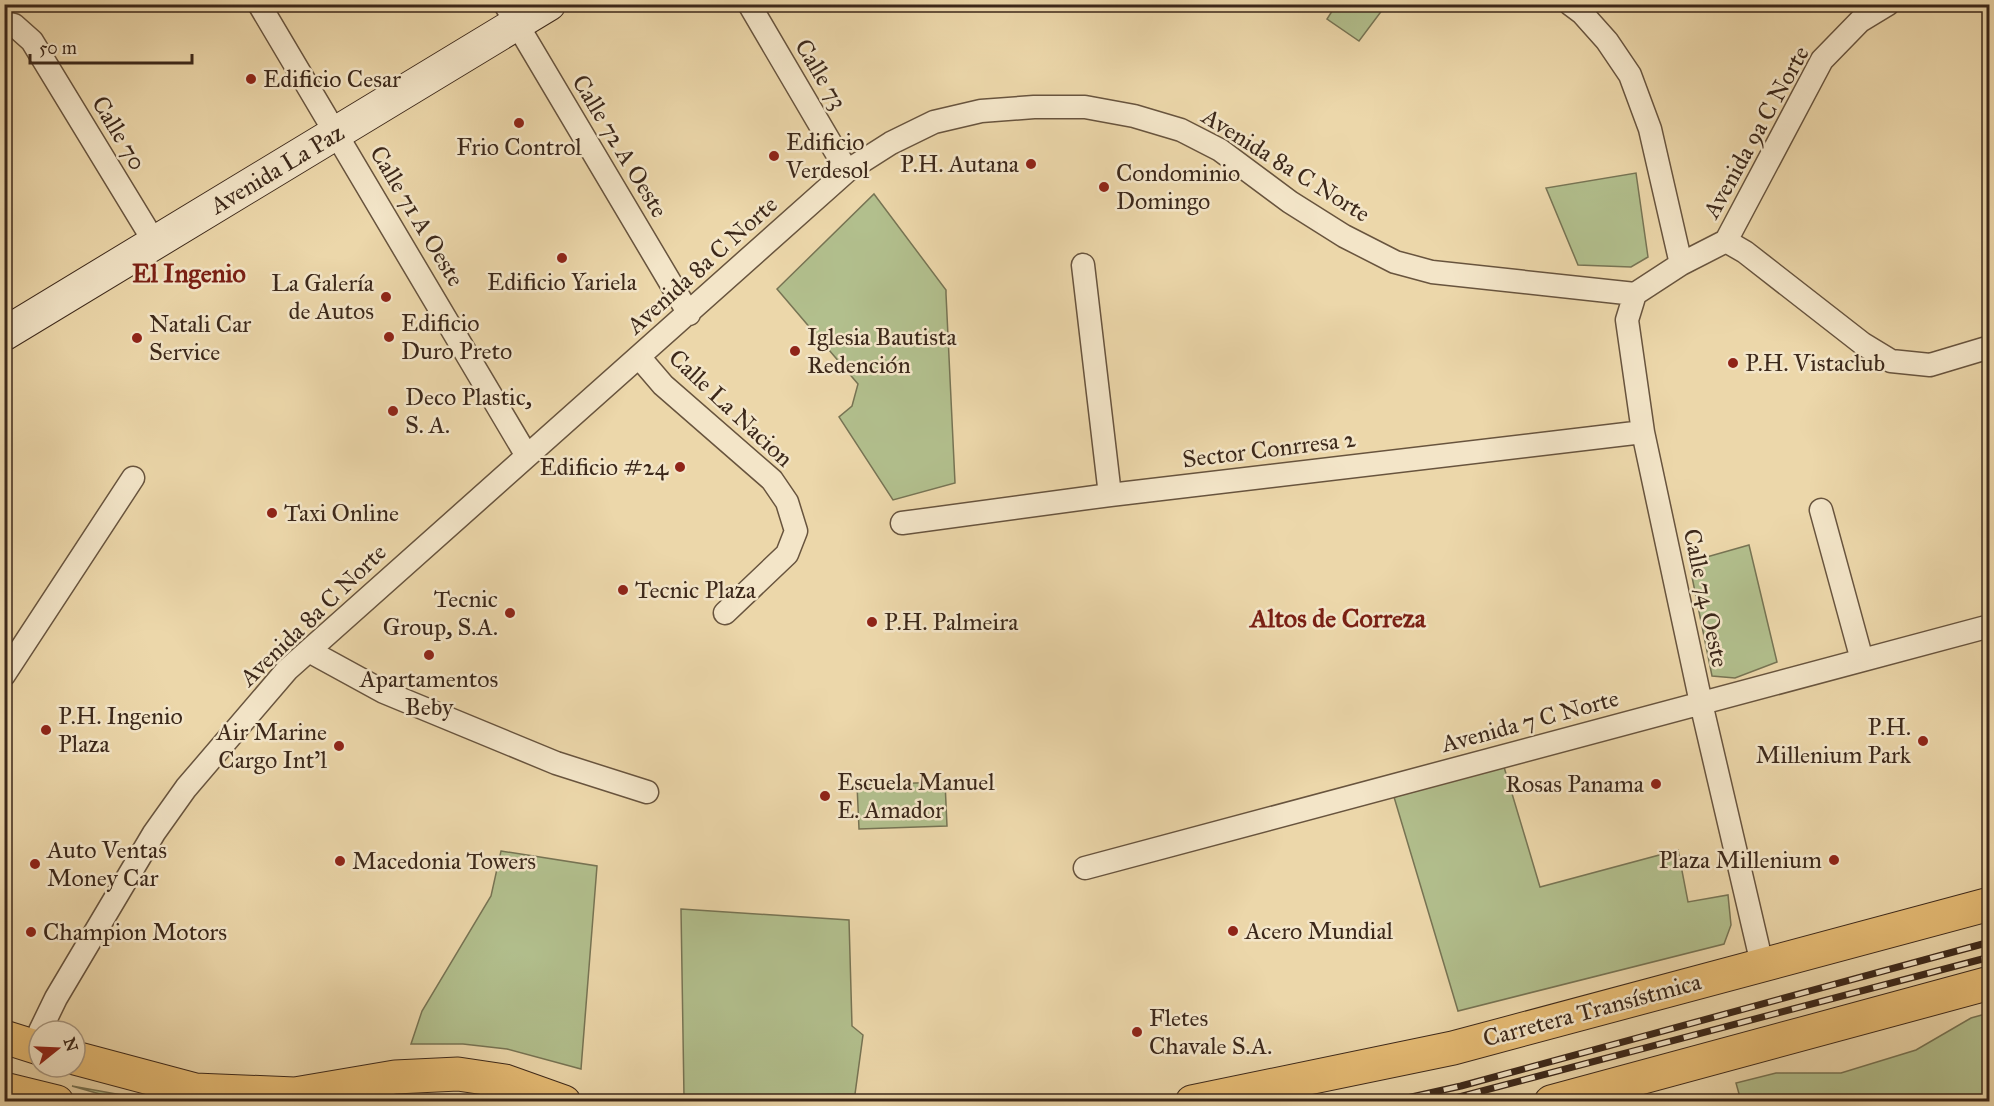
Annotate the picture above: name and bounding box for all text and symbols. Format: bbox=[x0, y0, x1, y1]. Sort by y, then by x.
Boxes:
scale bar bbox=[30, 27, 192, 65]
street label: Calle 73 bbox=[788, 33, 854, 115]
text: 50 m bbox=[39, 37, 77, 59]
street label: Avenida 9a C Norte bbox=[1696, 40, 1816, 224]
place label: Edificio Cesar bbox=[263, 64, 401, 94]
street label: Calle 72 A Oeste bbox=[566, 69, 674, 223]
marker: Edificio Cesar bbox=[244, 72, 258, 86]
street label: Calle 70 bbox=[85, 90, 153, 176]
street label: Avenida 8a C Norte bbox=[1196, 101, 1376, 229]
marker: Frio Control bbox=[512, 116, 526, 130]
street label: Avenida La Paz bbox=[204, 117, 349, 221]
place label: Edificio Verdesol bbox=[785, 127, 870, 185]
place label: Frio Control bbox=[456, 132, 582, 162]
street label: Calle 71 A Oeste bbox=[363, 140, 471, 292]
marker: Edificio Verdesol bbox=[767, 149, 781, 163]
place label: P.H. Autana bbox=[900, 149, 1020, 179]
marker: P.H. Autana bbox=[1024, 157, 1038, 171]
place label: Condominio Domingo bbox=[1116, 158, 1240, 216]
marker: Condominio Domingo bbox=[1097, 180, 1111, 194]
street label: Avenida 8a C Norte bbox=[620, 189, 784, 341]
marker: Edificio Yariela bbox=[555, 251, 569, 265]
district label: El Ingenio bbox=[132, 257, 246, 290]
place label: Edificio Yariela bbox=[487, 267, 638, 297]
place label: La Galería de Autos bbox=[271, 268, 375, 326]
marker: La Galería de Autos bbox=[379, 290, 393, 304]
place label: Edificio Duro Preto bbox=[401, 308, 512, 366]
place label: Natali Car Service bbox=[149, 309, 251, 367]
place label: Iglesia Bautista Redención bbox=[807, 322, 957, 380]
marker: Edificio Duro Preto bbox=[382, 330, 396, 344]
marker: Natali Car Service bbox=[130, 331, 144, 345]
street label: Calle La Nacion bbox=[662, 343, 800, 473]
marker: Iglesia Bautista Redención bbox=[788, 344, 802, 358]
place label: P.H. Vistaclub bbox=[1745, 348, 1885, 378]
marker: P.H. Vistaclub bbox=[1726, 356, 1740, 370]
place label: Deco Plastic, S. A. bbox=[405, 382, 532, 440]
marker: Deco Plastic, S. A. bbox=[386, 404, 400, 418]
street label: Sector Conrresa 2 bbox=[1181, 423, 1357, 474]
place label: Edificio #24 bbox=[539, 452, 669, 482]
marker: Edificio #24 bbox=[673, 460, 687, 474]
place label: Taxi Online bbox=[284, 498, 399, 528]
marker: Taxi Online bbox=[265, 506, 279, 520]
street label: Calle 74 Oeste bbox=[1677, 526, 1735, 670]
street label: Avenida 8a C Norte bbox=[233, 537, 393, 693]
place label: Tecnic Plaza bbox=[635, 575, 757, 605]
marker: Tecnic Plaza bbox=[616, 583, 630, 597]
place label: Tecnic Group, S.A. bbox=[383, 584, 498, 642]
district label: Altos de Correza bbox=[1248, 602, 1427, 634]
marker: Tecnic Group, S.A. bbox=[503, 606, 517, 620]
place label: P.H. Palmeira bbox=[884, 607, 1019, 637]
marker: P.H. Palmeira bbox=[865, 615, 879, 629]
marker: Apartamentos Beby bbox=[422, 648, 436, 662]
place label: Apartamentos Beby bbox=[359, 664, 498, 722]
street label: Avenida 7 C Norte bbox=[1437, 683, 1622, 759]
place label: P.H. Ingenio Plaza bbox=[58, 701, 183, 759]
place label: P.H. Millenium Park bbox=[1756, 712, 1912, 770]
place label: Air Marine Cargo Int'l bbox=[216, 717, 328, 775]
marker: P.H. Ingenio Plaza bbox=[39, 723, 53, 737]
marker: P.H. Millenium Park bbox=[1916, 734, 1930, 748]
marker: Air Marine Cargo Int'l bbox=[332, 739, 346, 753]
place label: Escuela Manuel E. Amador bbox=[837, 767, 995, 825]
place label: Rosas Panama bbox=[1505, 769, 1645, 799]
marker: Rosas Panama bbox=[1649, 777, 1663, 791]
marker: Escuela Manuel E. Amador bbox=[818, 789, 832, 803]
place label: Auto Ventas Money Car bbox=[46, 835, 167, 893]
place label: Plaza Millenium bbox=[1659, 845, 1822, 875]
place label: Macedonia Towers bbox=[352, 846, 536, 876]
marker: Plaza Millenium bbox=[1827, 853, 1841, 867]
marker: Macedonia Towers bbox=[333, 854, 347, 868]
marker: Auto Ventas Money Car bbox=[28, 857, 42, 871]
place label: Acero Mundial bbox=[1244, 916, 1394, 946]
place label: Champion Motors bbox=[43, 917, 227, 947]
marker: Acero Mundial bbox=[1226, 924, 1240, 938]
marker: Champion Motors bbox=[24, 925, 38, 939]
street label: Carretera Transístmica bbox=[1480, 966, 1705, 1054]
place label: Fletes Chavale S.A. bbox=[1149, 1003, 1272, 1061]
north arrow bbox=[27, 1019, 87, 1079]
marker: Fletes Chavale S.A. bbox=[1130, 1025, 1144, 1039]
text: N bbox=[60, 1035, 82, 1054]

